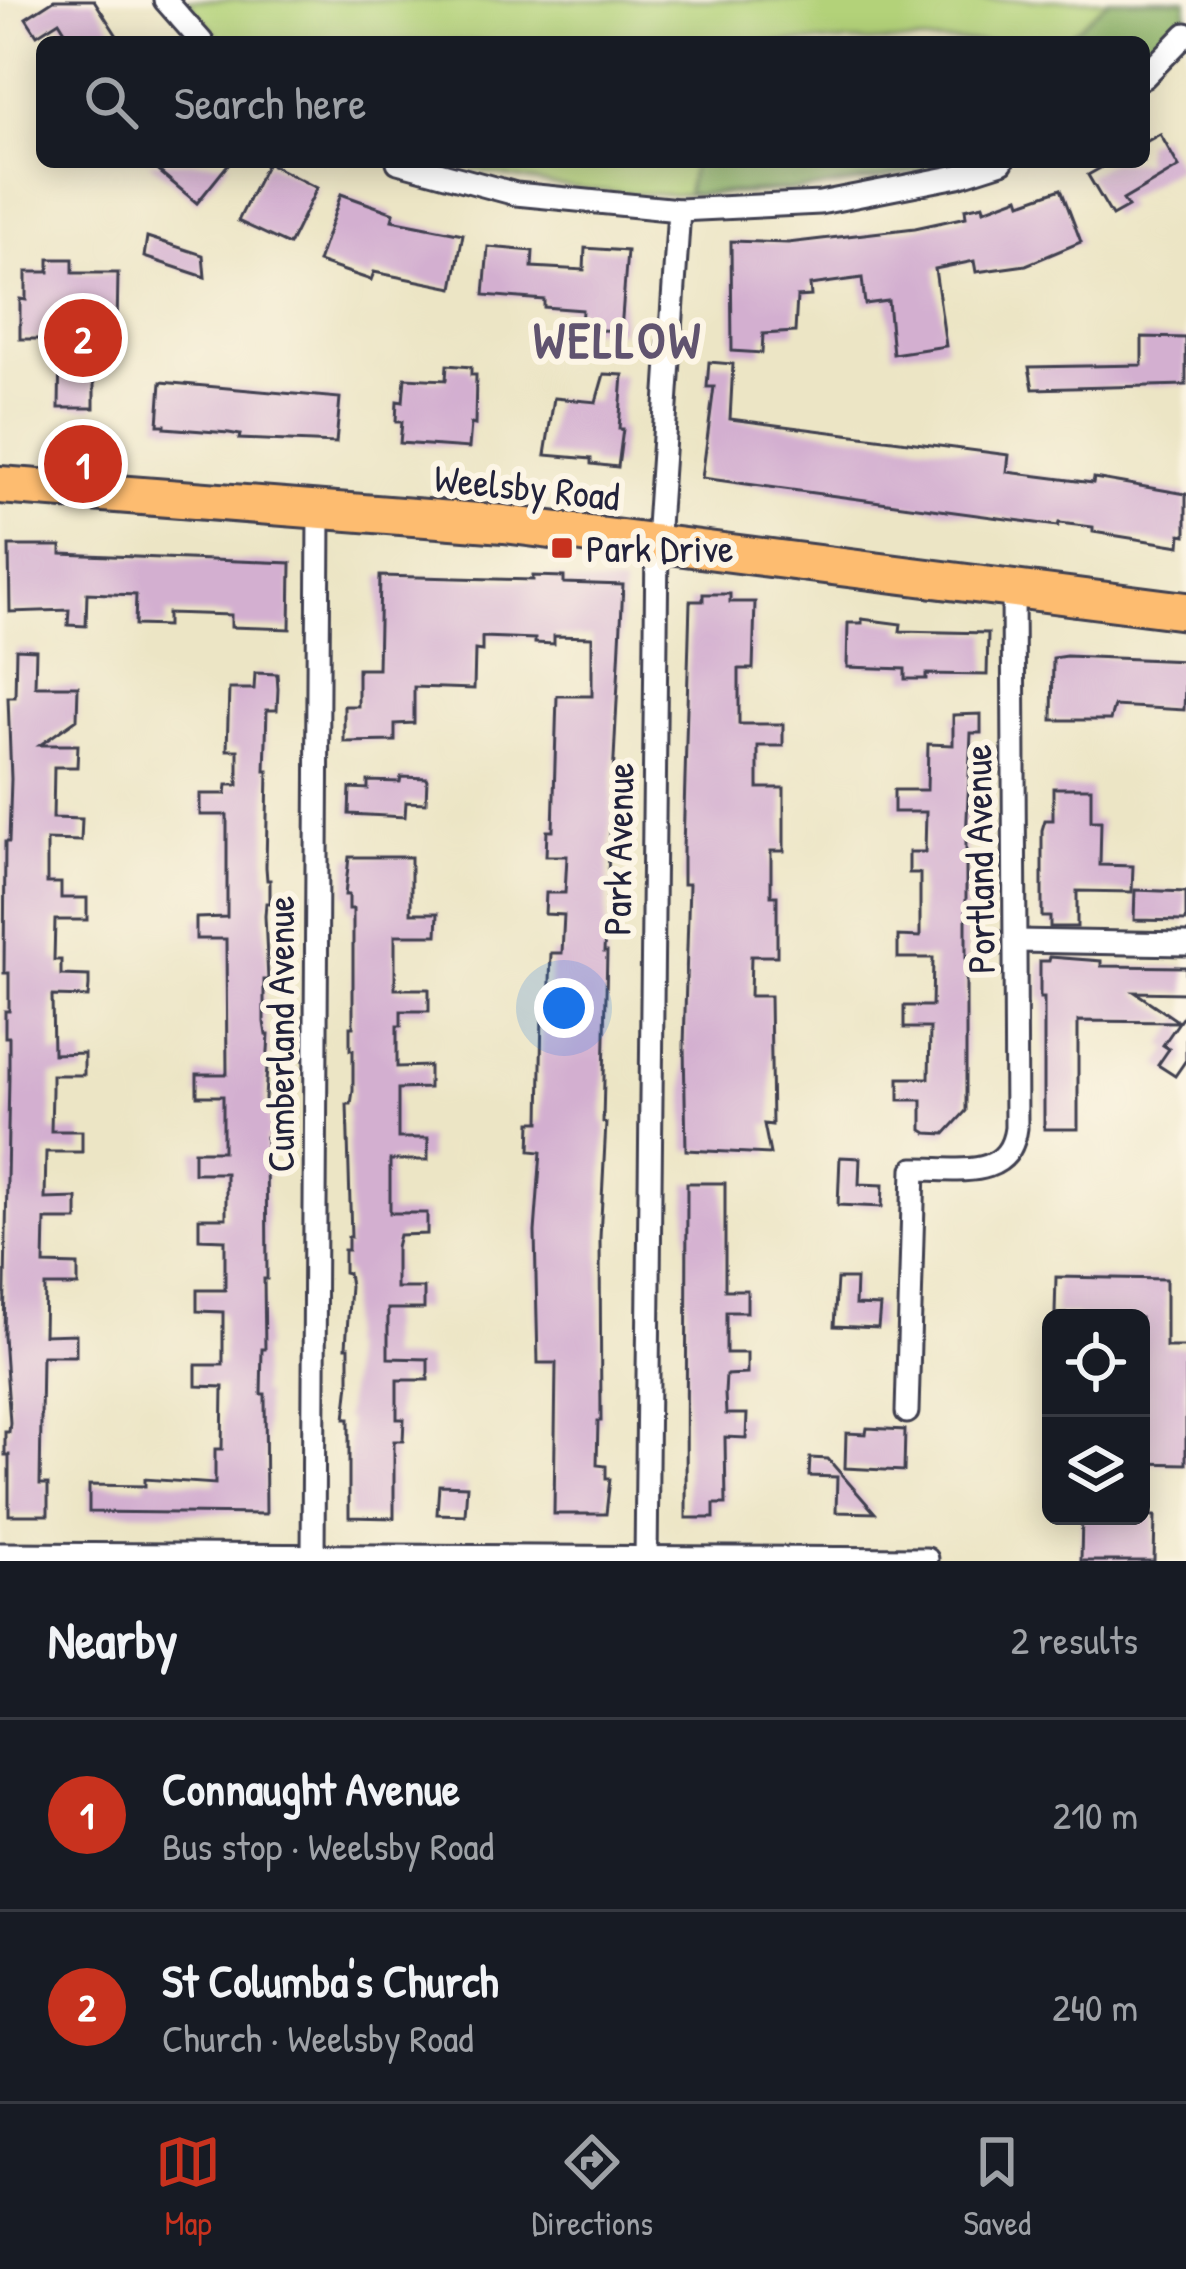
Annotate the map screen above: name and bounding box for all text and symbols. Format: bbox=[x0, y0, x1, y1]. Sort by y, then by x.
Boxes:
search box bbox=[36, 36, 1150, 168]
icon: search bbox=[78, 69, 144, 135]
text: Search here bbox=[174, 72, 366, 133]
pin: 2 bbox=[44, 293, 122, 383]
district label: WELLOW bbox=[533, 305, 703, 374]
pin: 1 bbox=[44, 419, 122, 509]
street label: Weelsby Road bbox=[432, 450, 622, 523]
place label: Park Drive bbox=[586, 521, 734, 574]
marker: Park Drive bbox=[549, 535, 575, 561]
street label: Portland Avenue bbox=[950, 744, 1007, 974]
street label: Park Avenue bbox=[589, 762, 646, 936]
street label: Cumberland Avenue bbox=[253, 896, 306, 1172]
your location bbox=[534, 978, 594, 1038]
map controls bbox=[1042, 1309, 1150, 1525]
button: locate bbox=[1042, 1309, 1150, 1417]
button: layers bbox=[1042, 1417, 1150, 1525]
text: Nearby bbox=[48, 1605, 178, 1674]
text: 2 results bbox=[1011, 1613, 1138, 1666]
text: Connaught Avenue bbox=[162, 1758, 460, 1819]
text: 1 bbox=[80, 1788, 94, 1841]
text: 210 m bbox=[1053, 1788, 1138, 1841]
text: Bus stop · Weelsby Road bbox=[162, 1819, 494, 1872]
text: St Columba's Church bbox=[162, 1950, 498, 2011]
text: 2 bbox=[78, 1980, 96, 2033]
text: 240 m bbox=[1052, 1980, 1138, 2033]
text: Church · Weelsby Road bbox=[162, 2011, 474, 2064]
tab: Map bbox=[155, 2129, 221, 2245]
tab: Directions bbox=[532, 2129, 653, 2245]
tab: Saved bbox=[963, 2129, 1031, 2245]

